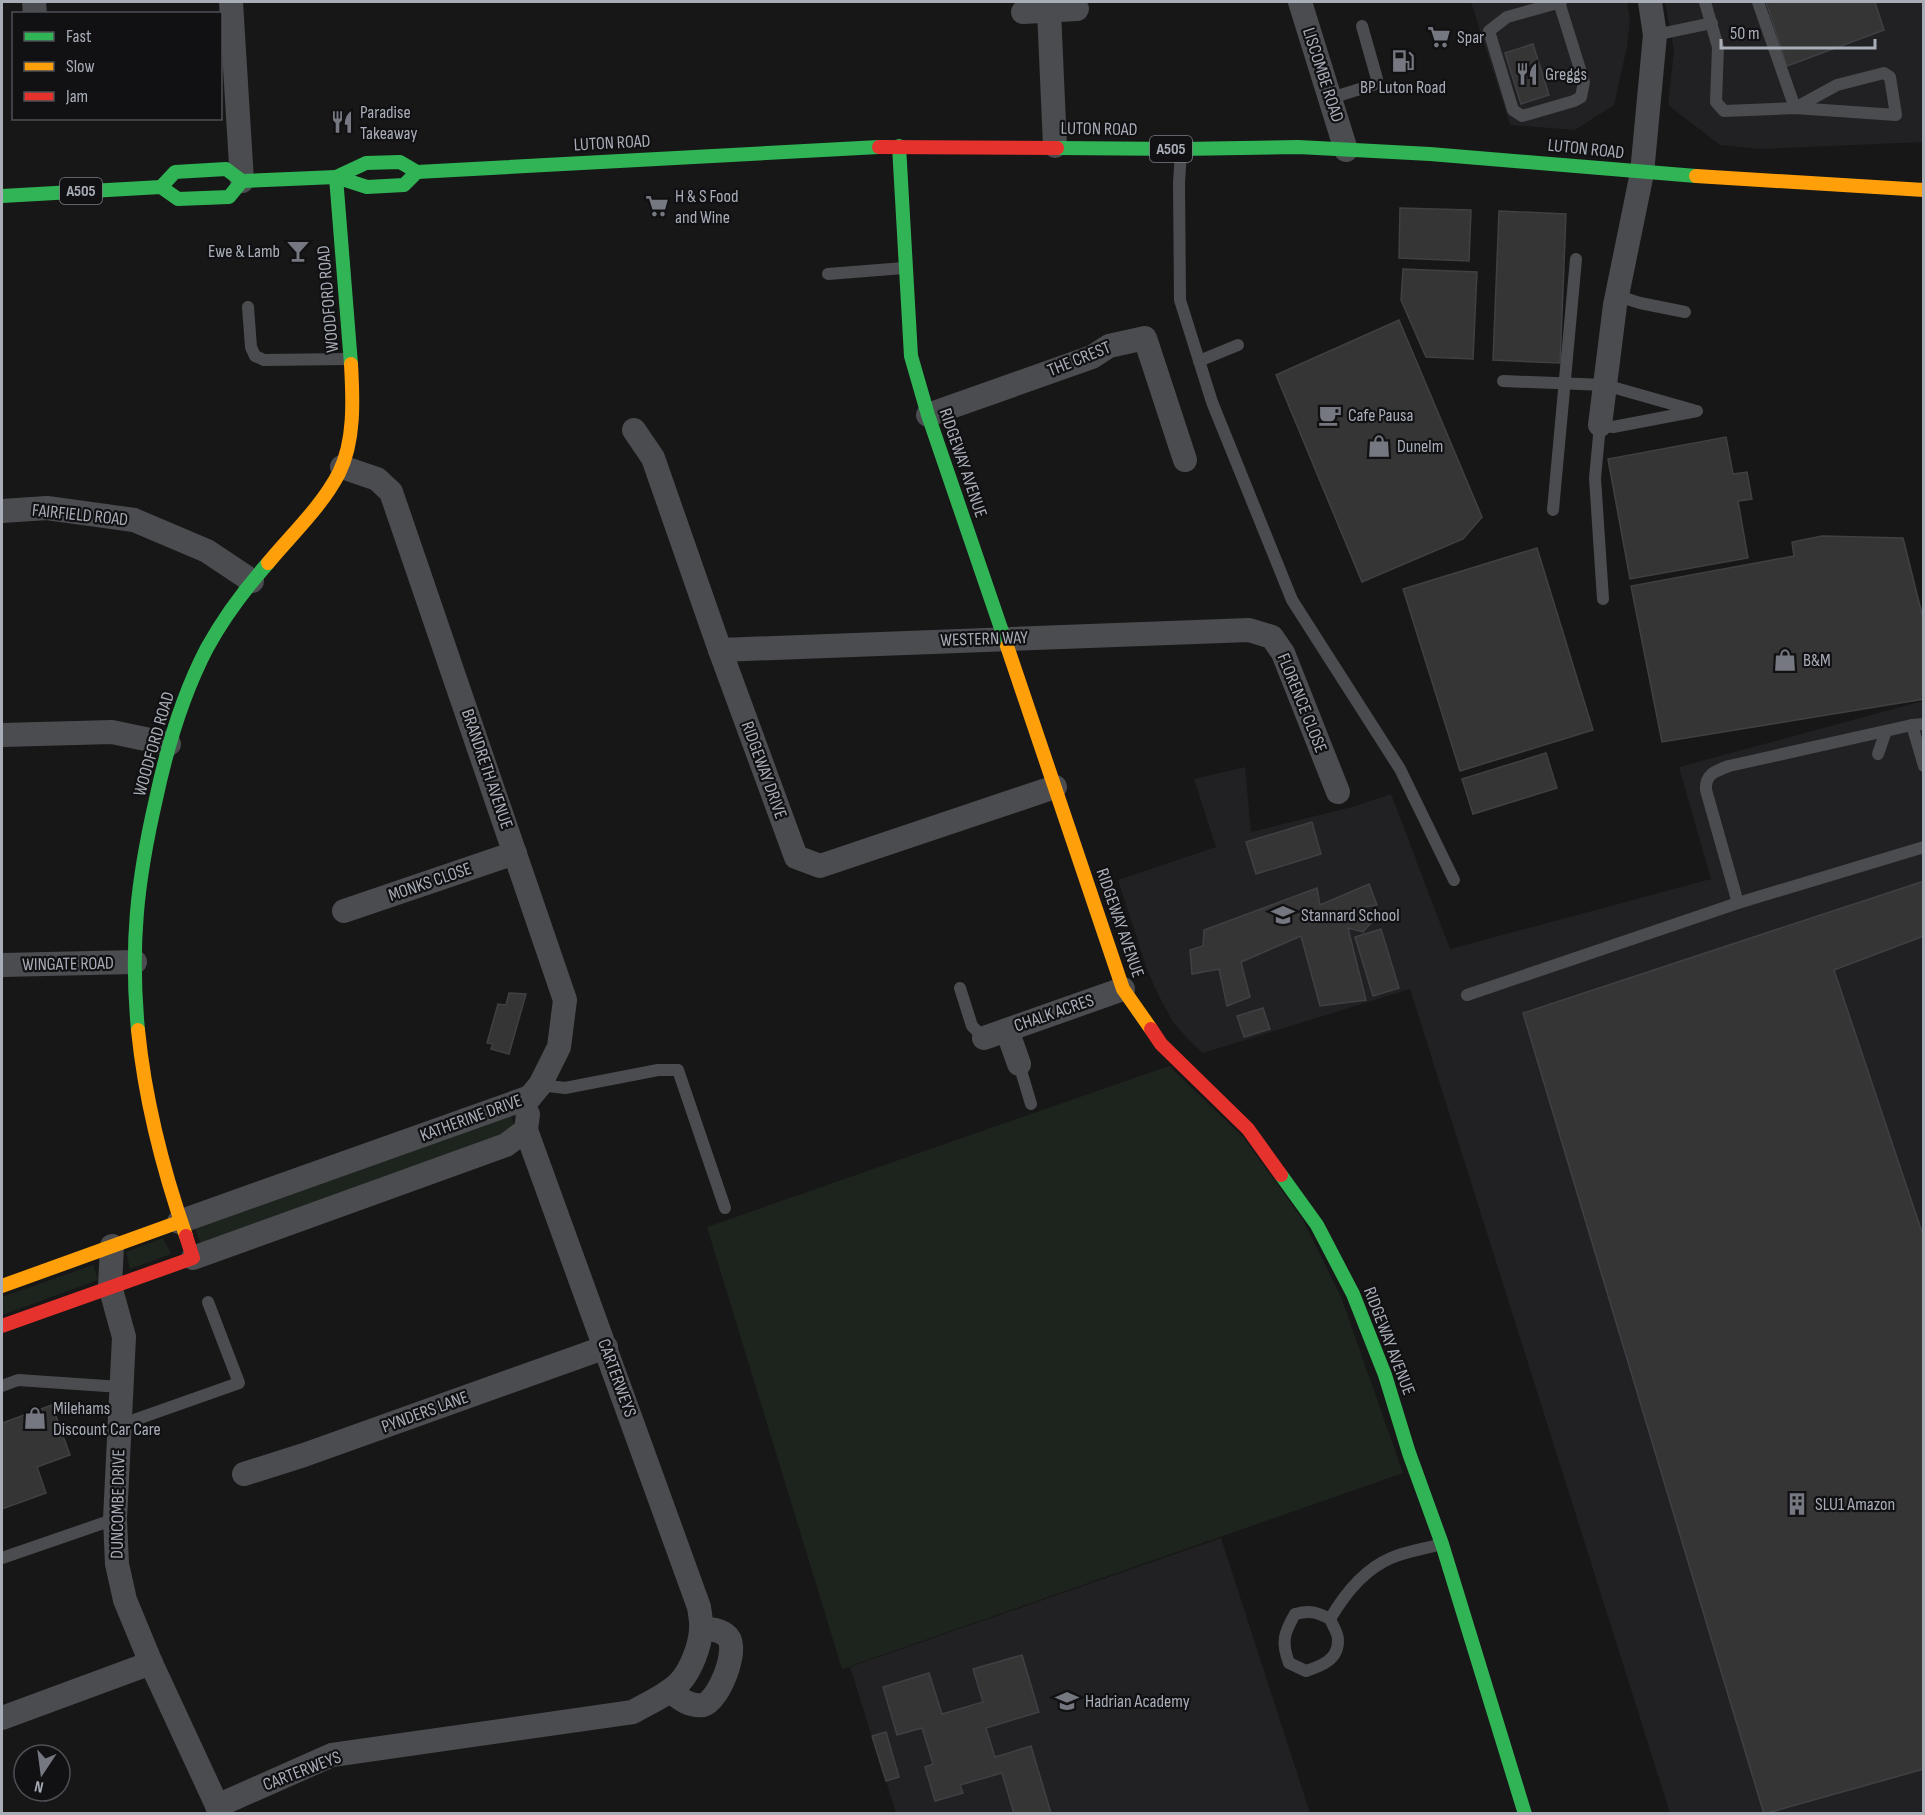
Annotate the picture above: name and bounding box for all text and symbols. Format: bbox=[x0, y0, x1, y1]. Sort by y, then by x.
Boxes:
legend bbox=[12, 12, 222, 120]
scale bar bbox=[1721, 12, 1876, 50]
text: 50 m bbox=[1730, 23, 1760, 44]
supermarket icon: Spar bbox=[1426, 24, 1452, 50]
street label: LISCOMBE ROAD bbox=[1298, 25, 1348, 125]
text: Fast bbox=[66, 26, 92, 47]
place label: Spar bbox=[1457, 27, 1484, 48]
fuel station icon: BP Luton Road bbox=[1390, 48, 1416, 74]
text: Slow bbox=[66, 56, 95, 77]
restaurant icon: Greggs bbox=[1514, 61, 1540, 87]
place label: Greggs bbox=[1545, 64, 1587, 85]
place label: BP Luton Road bbox=[1360, 77, 1446, 98]
text: Jam bbox=[65, 86, 88, 107]
place label: Paradise Takeaway bbox=[360, 102, 417, 144]
restaurant icon: Paradise Takeaway bbox=[329, 109, 355, 135]
street label: LUTON ROAD bbox=[1060, 118, 1138, 140]
street label: LUTON ROAD bbox=[573, 131, 651, 155]
street label: LUTON ROAD bbox=[1547, 135, 1625, 163]
road number: A505 bbox=[1150, 136, 1192, 162]
road number: A505 bbox=[60, 178, 102, 204]
place label: H & S Food and Wine bbox=[675, 186, 739, 228]
supermarket icon: H & S Food and Wine bbox=[644, 193, 670, 219]
bar icon: Ewe & Lamb bbox=[285, 238, 311, 264]
place label: Ewe & Lamb bbox=[208, 241, 280, 262]
street label: WOODFORD ROAD bbox=[313, 245, 343, 353]
street label: THE CREST bbox=[1044, 337, 1114, 381]
cafe icon: Cafe Pausa bbox=[1317, 402, 1343, 428]
place label: Cafe Pausa bbox=[1348, 405, 1413, 426]
street label: RIDGEWAY AVENUE bbox=[935, 406, 991, 520]
shop icon: Dunelm bbox=[1366, 433, 1392, 459]
place label: Dunelm bbox=[1397, 436, 1443, 457]
street label: FAIRFIELD ROAD bbox=[31, 500, 129, 530]
street label: WESTERN WAY bbox=[940, 627, 1029, 651]
shop icon: B&M bbox=[1772, 647, 1798, 673]
street label: FLORENCE CLOSE bbox=[1273, 650, 1331, 756]
place label: B&M bbox=[1803, 650, 1831, 671]
street label: WOODFORD ROAD bbox=[129, 689, 179, 799]
street label: BRANDRETH AVENUE bbox=[457, 706, 517, 832]
street label: RIDGEWAY DRIVE bbox=[737, 718, 791, 822]
street label: MONKS CLOSE bbox=[386, 858, 474, 906]
street label: RIDGEWAY AVENUE bbox=[1092, 866, 1148, 980]
school or university icon: Stannard School bbox=[1270, 902, 1296, 928]
place label: Stannard School bbox=[1301, 905, 1400, 926]
street label: WINGATE ROAD bbox=[22, 953, 114, 975]
street label: CHALK ACRES bbox=[1011, 989, 1097, 1036]
street label: KATHERINE DRIVE bbox=[417, 1090, 525, 1146]
street label: RIDGEWAY AVENUE bbox=[1359, 1284, 1419, 1398]
street label: CARTERWEYS bbox=[593, 1336, 641, 1420]
street label: PYNDERS LANE bbox=[379, 1387, 471, 1437]
place label: Milehams Discount Car Care bbox=[53, 1398, 161, 1440]
shop icon: Milehams Discount Car Care bbox=[22, 1405, 48, 1431]
street label: DUNCOMBE DRIVE bbox=[107, 1449, 129, 1559]
building icon: SLU1 Amazon bbox=[1784, 1491, 1810, 1517]
place label: SLU1 Amazon bbox=[1815, 1494, 1895, 1515]
school or university icon: Hadrian Academy bbox=[1054, 1688, 1080, 1714]
place label: Hadrian Academy bbox=[1085, 1691, 1190, 1712]
north arrow bbox=[12, 1743, 72, 1803]
street label: CARTERWEYS bbox=[260, 1746, 344, 1795]
text: N bbox=[33, 1776, 45, 1796]

